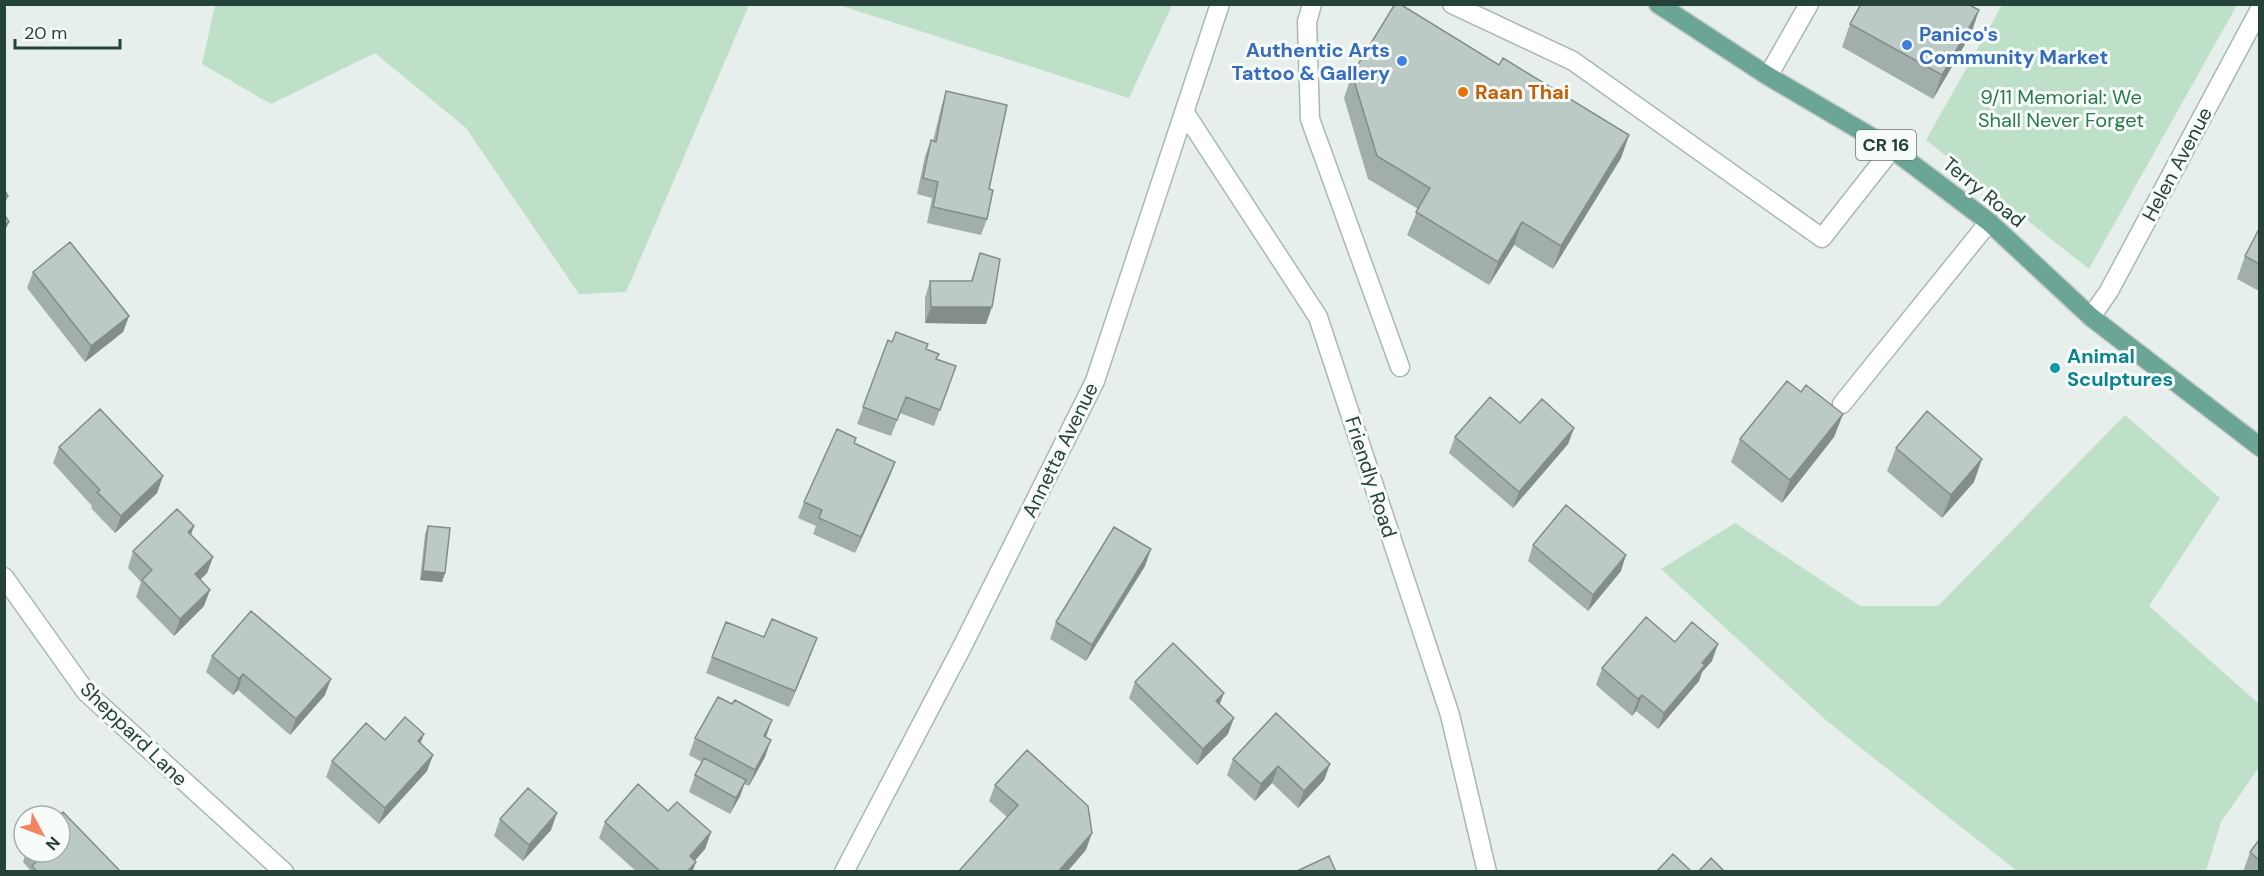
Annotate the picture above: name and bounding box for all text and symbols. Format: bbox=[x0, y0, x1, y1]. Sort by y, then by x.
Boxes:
scale bar bbox=[15, 12, 120, 50]
text: 20 m bbox=[24, 21, 67, 45]
place label: Panico's Community Market bbox=[1919, 21, 2108, 70]
place label: Authentic Arts Tattoo & Gallery bbox=[1231, 37, 1390, 86]
marker: Panico's Community Market bbox=[1900, 38, 1914, 52]
marker: Authentic Arts Tattoo & Gallery bbox=[1395, 54, 1409, 68]
place label: Raan Thai bbox=[1475, 79, 1569, 105]
park label: 9/11 Memorial: We Shall Never Forget bbox=[1978, 84, 2144, 133]
marker: Raan Thai bbox=[1456, 85, 1470, 99]
street label: Helen Avenue bbox=[2136, 102, 2218, 226]
road number: CR 16 bbox=[1856, 130, 1916, 160]
street label: Terry Road bbox=[1938, 151, 2030, 233]
place label: Animal Sculptures bbox=[2067, 343, 2173, 392]
marker: Animal Sculptures bbox=[2048, 361, 2062, 375]
street label: Annetta Avenue bbox=[1016, 378, 1104, 522]
street label: Friendly Road bbox=[1339, 413, 1403, 541]
street label: Sheppard Lane bbox=[75, 676, 193, 792]
north arrow bbox=[12, 804, 72, 864]
text: N bbox=[41, 832, 65, 855]

